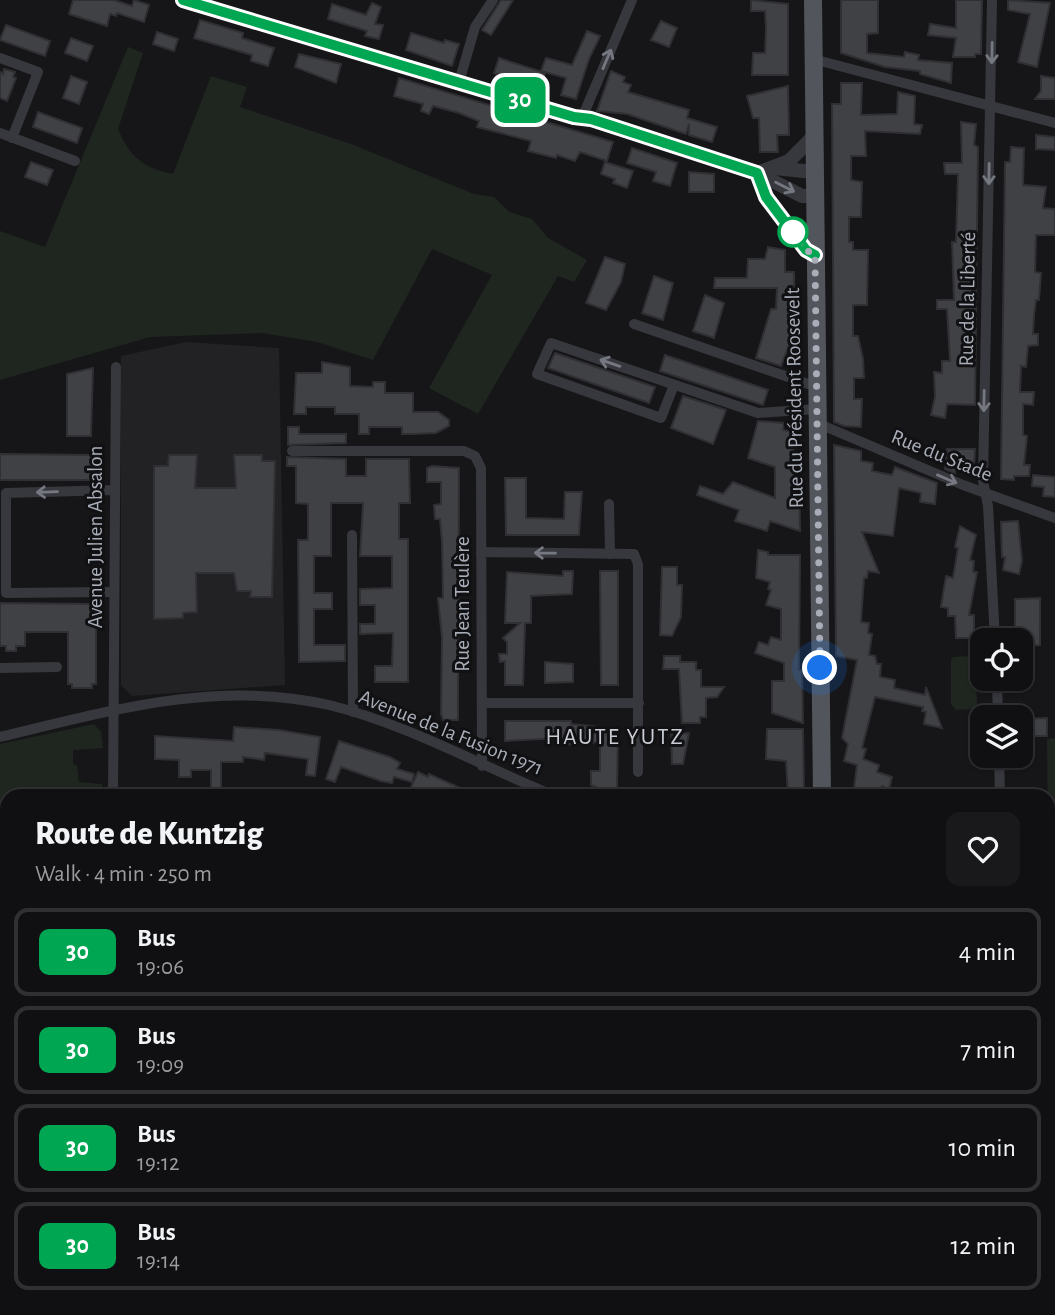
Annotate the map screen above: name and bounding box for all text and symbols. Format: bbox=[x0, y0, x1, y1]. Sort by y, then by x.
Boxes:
one-way arrow bbox=[985, 41, 998, 64]
one-way arrow bbox=[601, 49, 614, 70]
line badge: 30 bbox=[489, 77, 552, 123]
text: 30 bbox=[509, 88, 531, 112]
one-way arrow bbox=[982, 162, 996, 185]
one-way arrow bbox=[774, 181, 795, 194]
unlabelled marker bbox=[778, 217, 808, 247]
street label: Rue de la Liberté bbox=[956, 232, 979, 366]
street label: Rue du Président Roosevelt bbox=[782, 287, 807, 509]
one-way arrow bbox=[599, 356, 621, 368]
one-way arrow bbox=[978, 390, 991, 413]
street label: Rue du Stade bbox=[888, 426, 995, 485]
street label: Avenue Julien Absalon bbox=[85, 446, 106, 628]
one-way arrow bbox=[936, 473, 958, 486]
one-way arrow bbox=[36, 485, 59, 498]
street label: Rue Jean Teulère bbox=[452, 536, 473, 672]
one-way arrow bbox=[534, 546, 557, 560]
map controls bbox=[970, 628, 1033, 768]
button: locate bbox=[970, 628, 1033, 691]
your location bbox=[802, 650, 837, 685]
street label: Avenue de la Fusion 1971 bbox=[356, 686, 546, 779]
button: layers bbox=[970, 705, 1033, 768]
district label: HAUTE YUTZ bbox=[545, 726, 685, 749]
button: heart bbox=[946, 812, 1020, 886]
text: Route de Kuntzig bbox=[35, 818, 263, 851]
text: Walk · 4 min · 250 m bbox=[35, 863, 212, 886]
text: Bus bbox=[137, 925, 176, 951]
text: 4 min bbox=[959, 939, 1016, 965]
text: 30 bbox=[66, 940, 89, 964]
text: 19:06 bbox=[137, 956, 184, 979]
text: Bus bbox=[137, 1023, 176, 1049]
text: 7 min bbox=[960, 1037, 1016, 1063]
text: 30 bbox=[66, 1038, 89, 1062]
text: 19:09 bbox=[137, 1054, 184, 1077]
text: Bus bbox=[137, 1121, 176, 1147]
text: 10 min bbox=[949, 1135, 1016, 1161]
text: 30 bbox=[66, 1136, 89, 1160]
text: 19:12 bbox=[137, 1152, 179, 1175]
text: Bus bbox=[137, 1219, 176, 1245]
text: 12 min bbox=[950, 1233, 1016, 1259]
text: 30 bbox=[66, 1234, 89, 1258]
text: 19:14 bbox=[137, 1250, 180, 1273]

